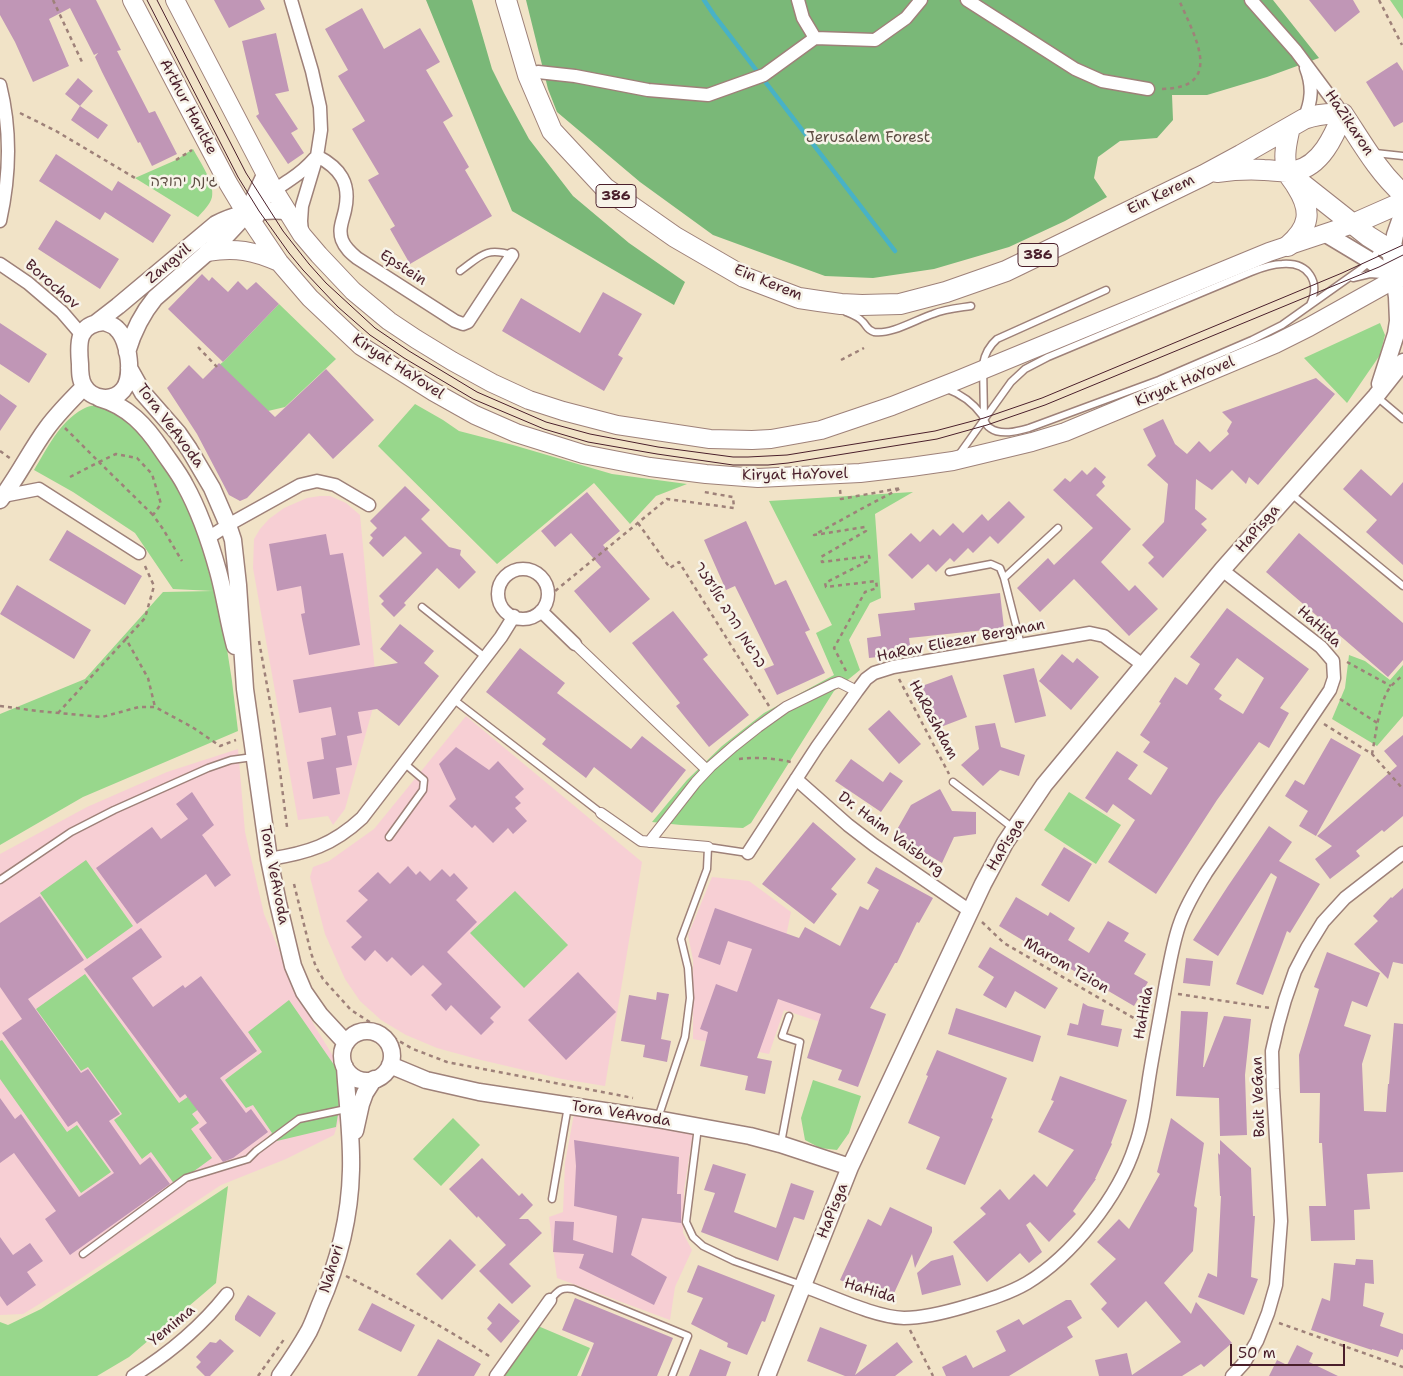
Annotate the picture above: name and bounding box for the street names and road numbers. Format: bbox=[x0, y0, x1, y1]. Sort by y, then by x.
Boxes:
street label: Arthur Hantke bbox=[155, 56, 221, 158]
street label: HaZikaron bbox=[1321, 87, 1377, 159]
street label: Ein Kerem bbox=[1125, 171, 1197, 219]
road number: 386 bbox=[596, 185, 636, 208]
street label: Zangvil bbox=[143, 240, 195, 288]
road number: 386 bbox=[1018, 244, 1058, 266]
street label: Epstein bbox=[376, 246, 430, 290]
street label: Borochov bbox=[21, 256, 83, 314]
street label: Ein Kerem bbox=[731, 261, 805, 305]
street label: Kiryat HaYovel bbox=[349, 331, 447, 403]
street label: Kiryat HaYovel bbox=[1133, 353, 1237, 411]
street label: Tora VeAvoda bbox=[133, 380, 207, 472]
street label: Kiryat HaYovel bbox=[742, 465, 848, 485]
street label: HaPisga bbox=[1232, 501, 1284, 557]
street label: ברגמן הרב אליעזר bbox=[690, 559, 770, 671]
street label: HaHida bbox=[1293, 602, 1345, 652]
street label: HaRav Eliezer Bergman bbox=[875, 616, 1047, 666]
street label: HaRashdam bbox=[904, 677, 962, 763]
street label: Dr. Haim Vaisburg bbox=[834, 788, 948, 880]
street label: HaPisga bbox=[983, 815, 1029, 875]
street label: Tora VeAvoda bbox=[256, 824, 292, 926]
street label: Marom Tzion bbox=[1020, 934, 1112, 998]
street label: HaHida bbox=[1130, 985, 1158, 1041]
street label: Bait VeGan bbox=[1249, 1056, 1269, 1138]
street label: Tora VeAvoda bbox=[570, 1097, 672, 1131]
street label: HaPisga bbox=[814, 1181, 852, 1241]
street label: Nahori bbox=[316, 1243, 348, 1295]
street label: HaHida bbox=[842, 1275, 898, 1307]
street label: Yemima bbox=[145, 1301, 199, 1351]

